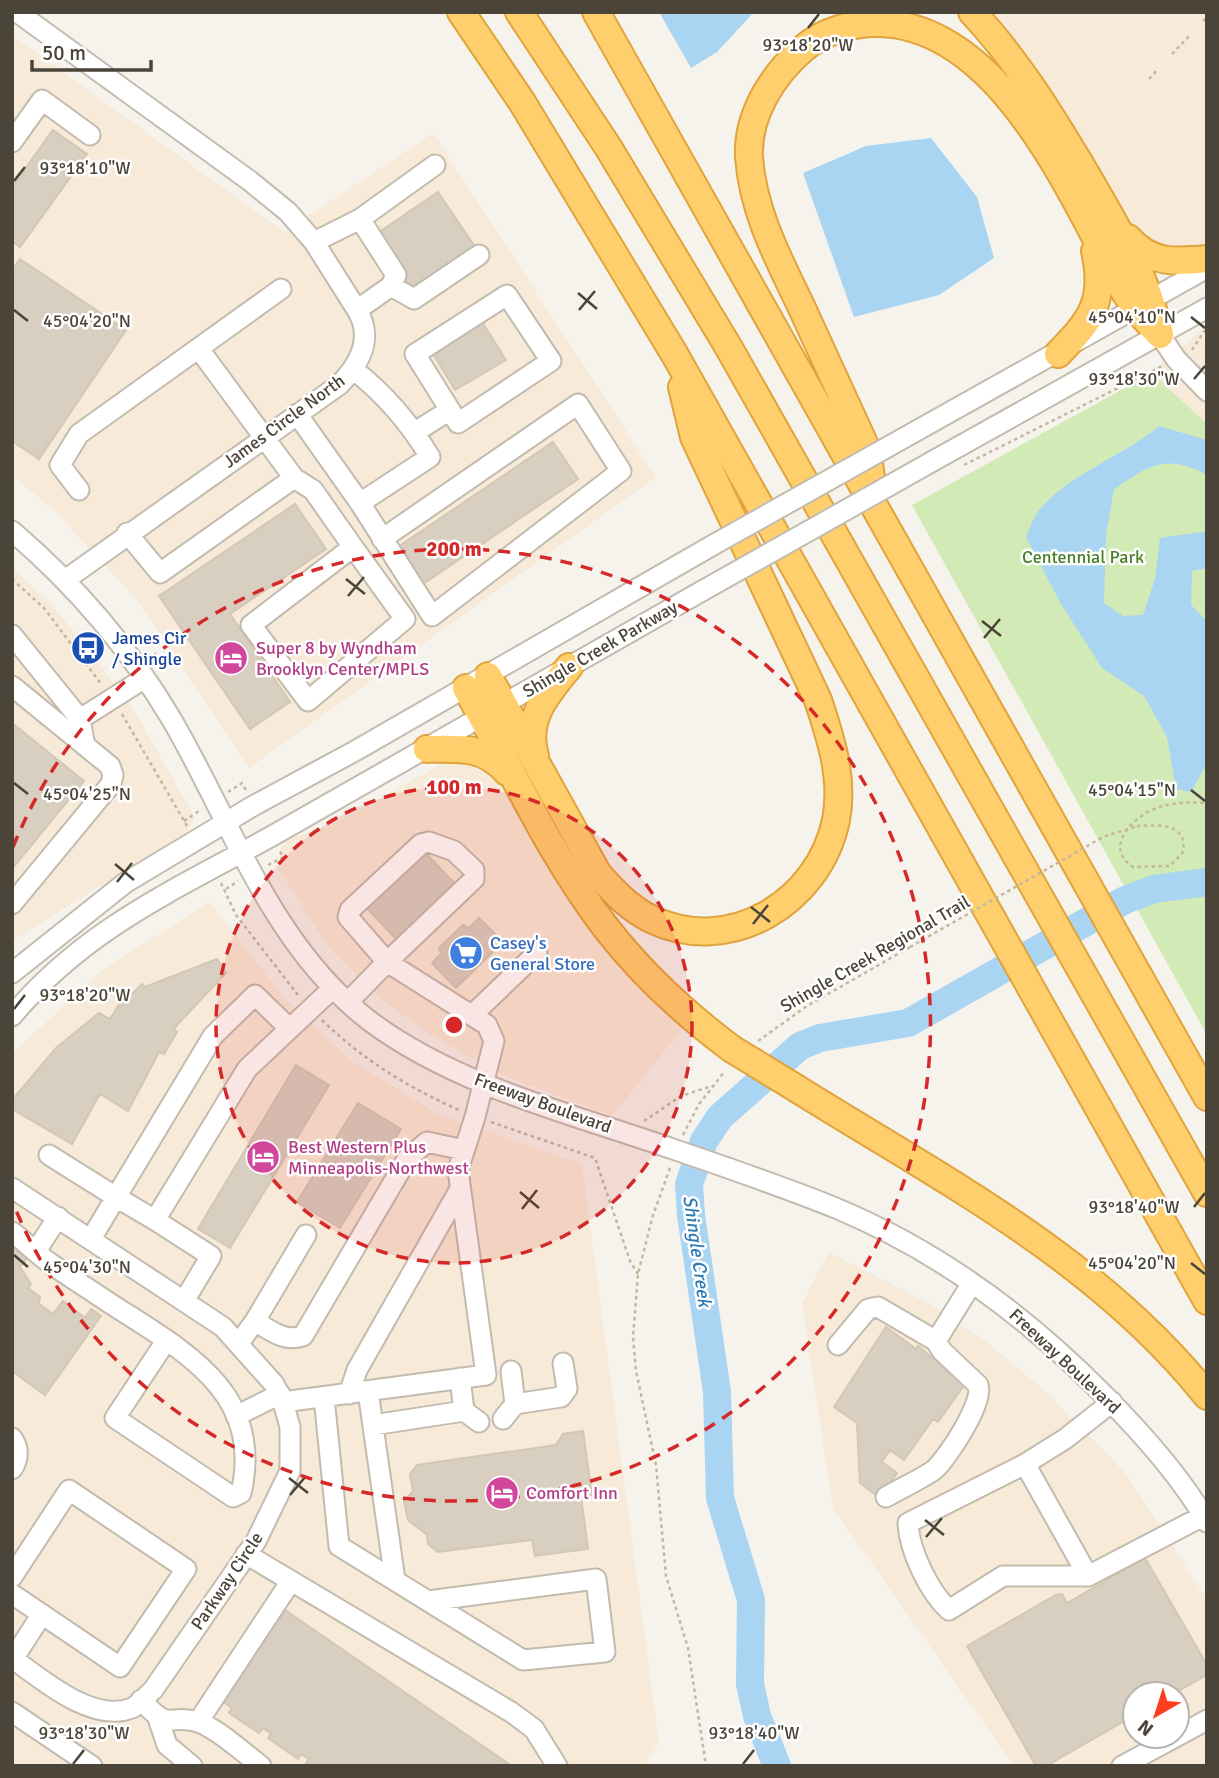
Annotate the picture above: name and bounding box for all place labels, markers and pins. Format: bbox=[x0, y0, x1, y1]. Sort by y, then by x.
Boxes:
place label: James Cir / Shingle bbox=[112, 627, 187, 670]
bus stop icon: James Cir / Shingle bbox=[69, 629, 107, 667]
place label: Super 8 by Wyndham Brooklyn Center/MPLS bbox=[256, 637, 429, 680]
hotel icon: Super 8 by Wyndham Brooklyn Center/MPLS bbox=[212, 639, 250, 677]
place label: Casey's General Store bbox=[490, 932, 595, 975]
supermarket icon: Casey's General Store bbox=[447, 934, 485, 972]
centre of rings bbox=[442, 1013, 466, 1037]
place label: Best Western Plus Minneapolis-Northwest bbox=[288, 1136, 469, 1179]
hotel icon: Best Western Plus Minneapolis-Northwest bbox=[244, 1138, 282, 1176]
hotel icon: Comfort Inn bbox=[483, 1474, 521, 1512]
place label: Comfort Inn bbox=[526, 1482, 618, 1504]

